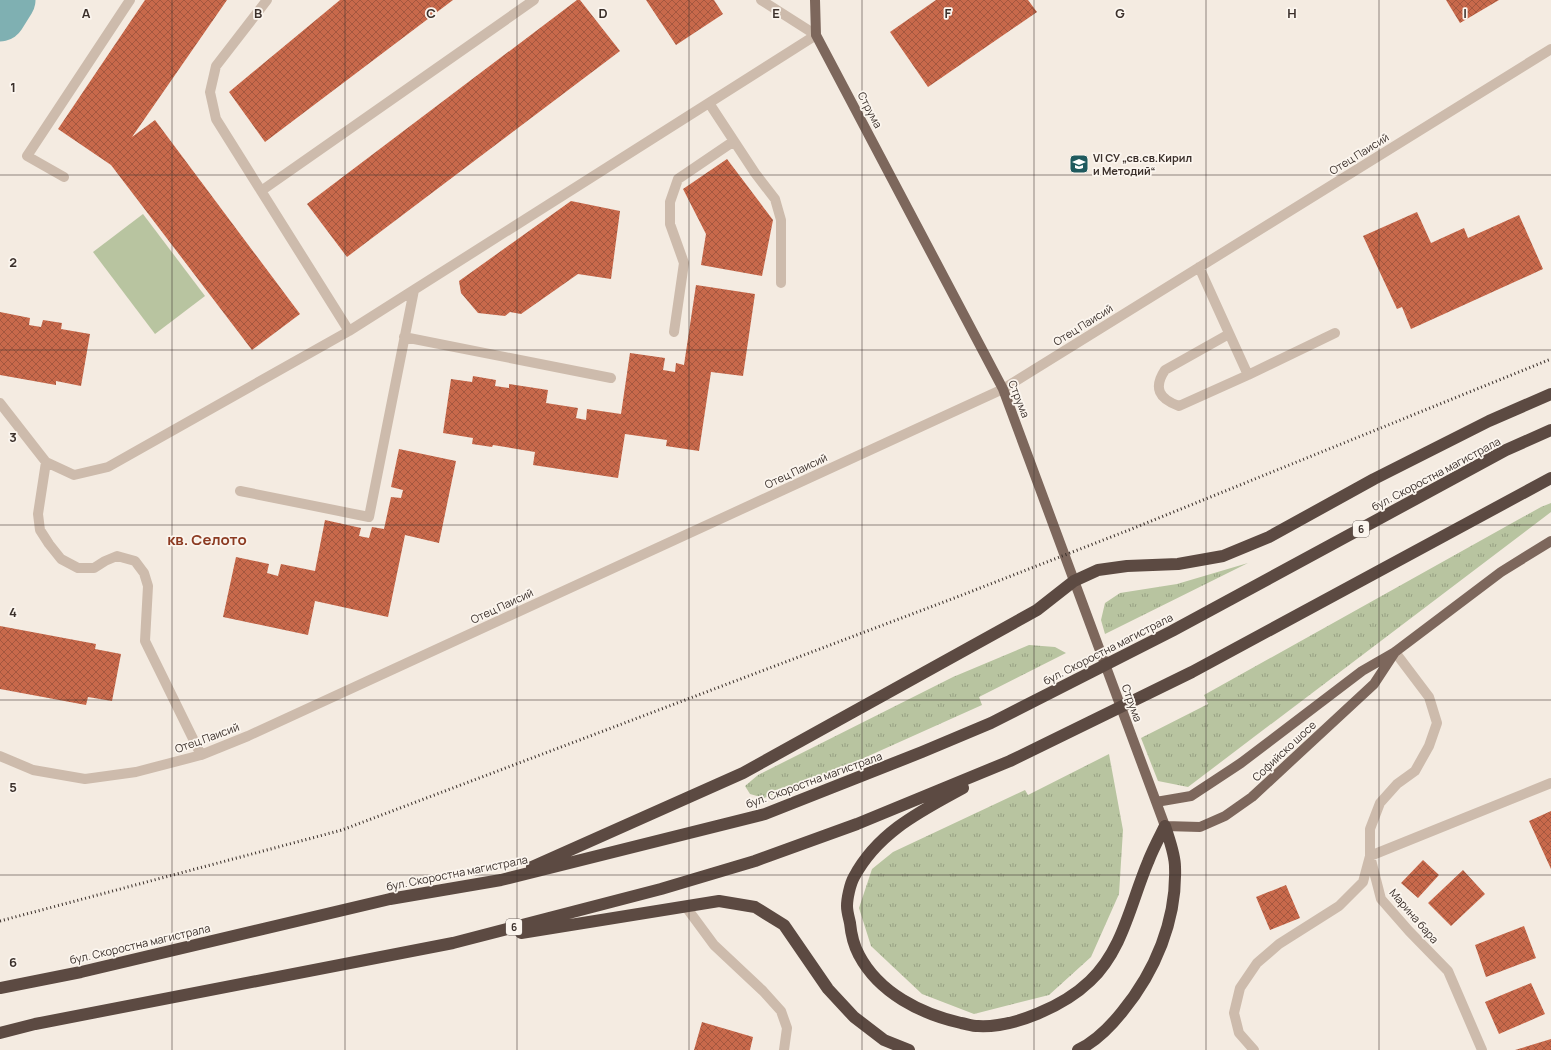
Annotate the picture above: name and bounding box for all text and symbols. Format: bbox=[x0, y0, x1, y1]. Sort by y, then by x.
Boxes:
text: A bbox=[82, 4, 91, 22]
text: B bbox=[254, 4, 262, 22]
text: C bbox=[426, 4, 436, 22]
text: D bbox=[598, 4, 608, 22]
text: E bbox=[772, 4, 780, 22]
text: F bbox=[945, 4, 952, 22]
text: G bbox=[1115, 4, 1125, 22]
text: H bbox=[1287, 4, 1297, 22]
text: I bbox=[1463, 4, 1467, 22]
text: 1 bbox=[10, 78, 16, 96]
street label: Струма bbox=[855, 89, 886, 131]
street label: Отец Паисий bbox=[1326, 129, 1391, 178]
place label: VI СУ „св.св.Кирил и Методий“ bbox=[1093, 150, 1192, 178]
school or university icon: VI СУ „св.св.Кирил и Методий“ bbox=[1068, 153, 1090, 175]
text: 2 bbox=[9, 253, 17, 271]
street label: Отец Паисий bbox=[1050, 300, 1115, 349]
street label: Струма bbox=[1005, 378, 1034, 420]
text: 3 bbox=[9, 428, 17, 446]
street label: бул. Скоростна магистрала bbox=[1369, 433, 1503, 514]
street label: Отец Паисий bbox=[762, 449, 830, 492]
road number: 6 bbox=[1353, 521, 1369, 537]
district label: кв. Селото bbox=[167, 529, 247, 550]
street label: Отец Паисий bbox=[468, 584, 536, 627]
text: 4 bbox=[9, 603, 17, 621]
street label: бул. Скоростна магистрала bbox=[1040, 609, 1175, 688]
street label: Струма bbox=[1119, 682, 1146, 724]
street label: Софийско шосе bbox=[1248, 717, 1319, 784]
street label: Отец Паисий bbox=[173, 719, 241, 756]
street label: бул. Скоростна магистрала bbox=[744, 748, 884, 811]
text: 5 bbox=[9, 778, 17, 796]
street label: бул. Скоростна магистрала bbox=[385, 851, 529, 894]
street label: Марина бара bbox=[1386, 885, 1442, 946]
road number: 6 bbox=[506, 919, 522, 935]
street label: бул. Скоростна магистрала bbox=[68, 920, 212, 967]
text: 6 bbox=[9, 953, 17, 971]

